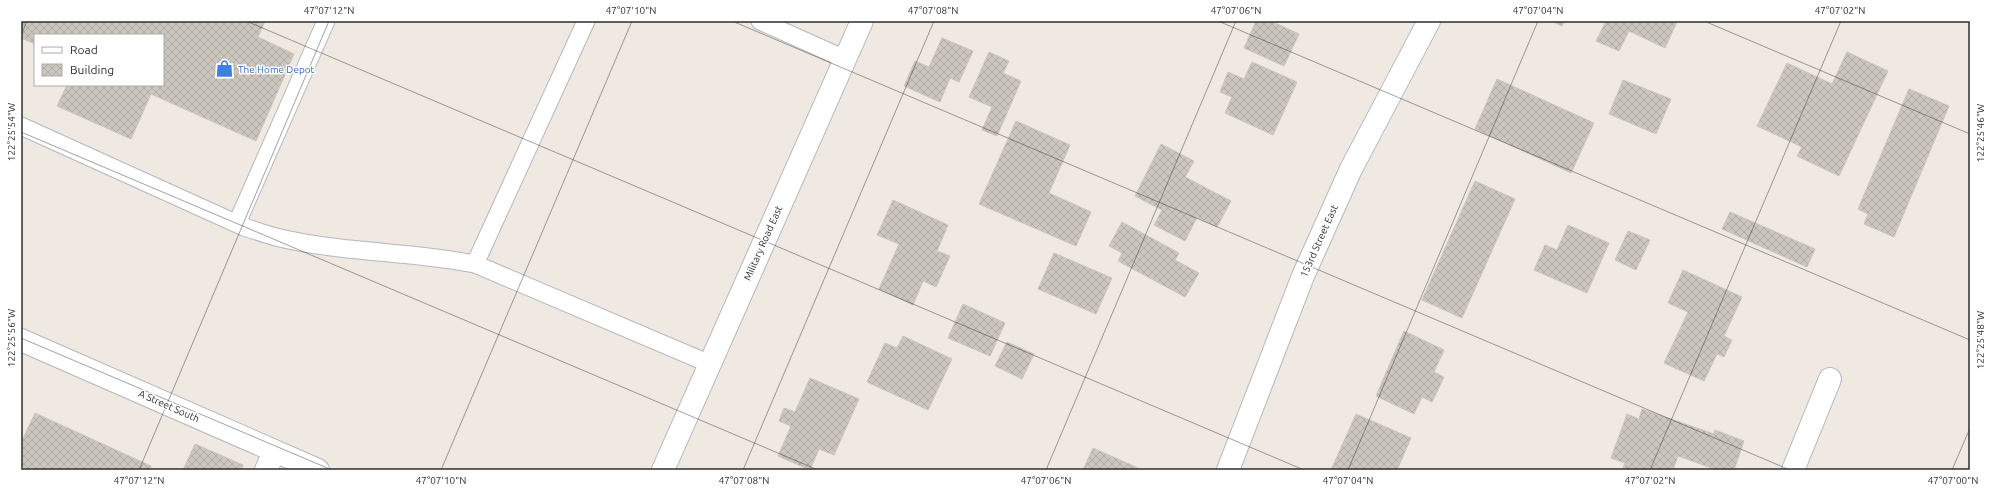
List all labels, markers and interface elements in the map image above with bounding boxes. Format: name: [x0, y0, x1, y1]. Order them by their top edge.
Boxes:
text: 47°07'12"N: [304, 5, 354, 16]
text: 47°07'10"N: [606, 5, 656, 16]
text: 47°07'08"N: [908, 5, 958, 16]
text: 47°07'06"N: [1211, 5, 1261, 16]
text: 47°07'04"N: [1513, 5, 1563, 16]
text: 47°07'02"N: [1815, 5, 1865, 16]
legend: [34, 34, 164, 86]
text: Road: [70, 43, 98, 56]
shop icon: The Home Depot: [215, 59, 235, 79]
text: Building: [70, 63, 114, 76]
place label: The Home Depot: [238, 64, 315, 75]
text: 122°25'54"W: [6, 103, 17, 161]
text: 122°25'46"W: [1975, 104, 1986, 162]
street label: 153rd Street East: [1298, 203, 1340, 279]
street label: Military Road East: [742, 204, 784, 282]
text: 122°25'56"W: [6, 309, 17, 367]
text: 122°25'48"W: [1975, 311, 1986, 369]
street label: A Street South: [137, 388, 201, 424]
text: 47°07'12"N: [114, 475, 164, 486]
text: 47°07'10"N: [416, 475, 466, 486]
text: 47°07'08"N: [719, 475, 769, 486]
text: 47°07'06"N: [1021, 475, 1071, 486]
text: 47°07'04"N: [1323, 475, 1373, 486]
text: 47°07'02"N: [1625, 475, 1675, 486]
text: 47°07'00"N: [1928, 475, 1978, 486]

